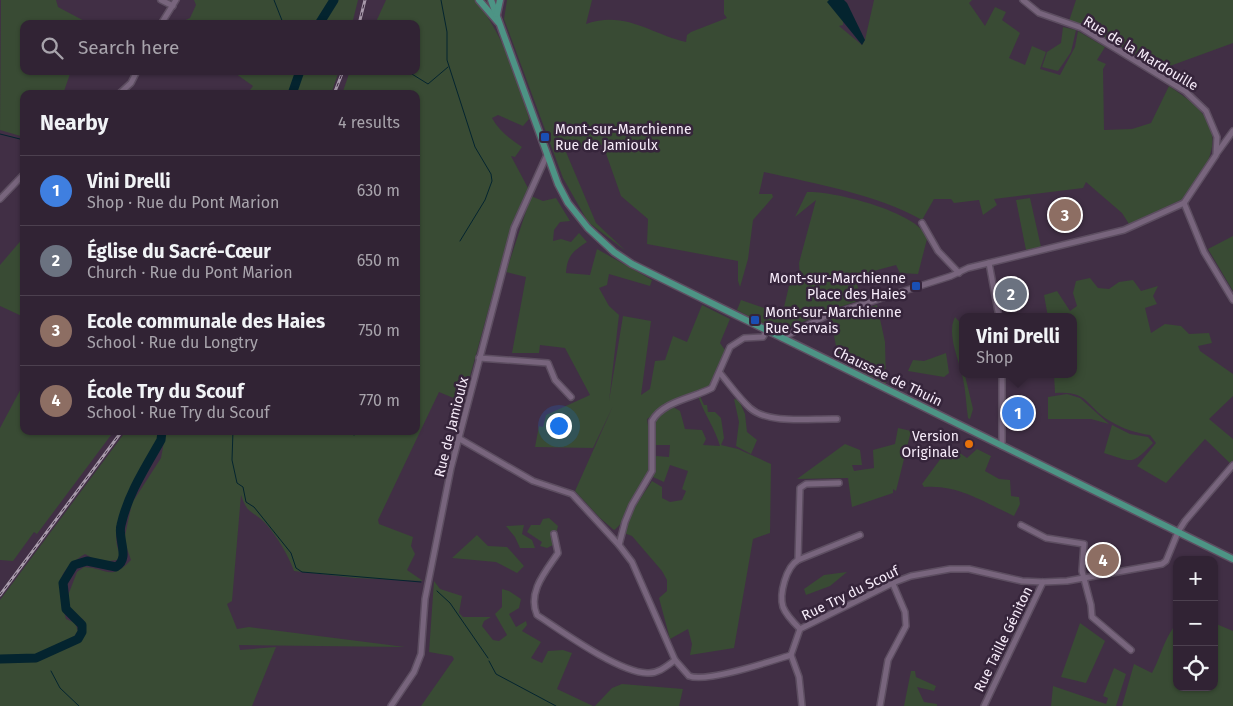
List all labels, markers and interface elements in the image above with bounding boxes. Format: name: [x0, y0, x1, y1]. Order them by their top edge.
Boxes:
street label: Rue de la Mardouille: [1080, 12, 1201, 94]
search box: [20, 20, 420, 75]
icon: search: [38, 34, 66, 62]
text: Search here: [78, 36, 179, 59]
text: Nearby: [40, 110, 108, 136]
text: 4 results: [338, 113, 400, 132]
place label: Mont-sur-Marchienne Rue de Jamioulx: [555, 121, 692, 154]
marker: Mont-sur-Marchienne Rue de Jamioulx: [539, 131, 551, 143]
text: Vini Drelli: [87, 170, 171, 193]
text: 1: [52, 181, 60, 200]
text: 630 m: [357, 181, 400, 200]
text: Shop · Rue du Pont Marion: [87, 193, 279, 212]
pin: 3: [1049, 196, 1081, 234]
text: Église du Sacré-Cœur: [87, 240, 271, 263]
text: 2: [52, 251, 60, 270]
text: 650 m: [357, 251, 400, 270]
text: Church · Rue du Pont Marion: [87, 263, 293, 282]
place label: Mont-sur-Marchienne Place des Haies: [769, 270, 906, 303]
pin: 2: [995, 275, 1027, 313]
marker: Mont-sur-Marchienne Place des Haies: [910, 280, 922, 292]
place label: Mont-sur-Marchienne Rue Servais: [765, 304, 902, 337]
text: Ecole communale des Haies: [87, 310, 325, 333]
popup: [959, 313, 1077, 378]
marker: Mont-sur-Marchienne Rue Servais: [749, 314, 761, 326]
text: 3: [52, 321, 60, 340]
text: 750 m: [358, 321, 400, 340]
text: Vini Drelli: [976, 325, 1060, 348]
text: School · Rue du Longtry: [87, 333, 258, 352]
street label: Chaussée de Thuin: [831, 343, 945, 410]
text: Shop: [976, 348, 1013, 367]
street label: Rue de Jamioulx: [431, 375, 472, 479]
text: École Try du Scouf: [87, 380, 244, 403]
text: 4: [51, 391, 61, 410]
text: 770 m: [359, 391, 400, 410]
pin: 1: [1002, 394, 1034, 432]
text: School · Rue Try du Scouf: [87, 403, 270, 422]
your location: [546, 413, 572, 439]
place label: Version Originale: [901, 428, 959, 461]
marker: Version Originale: [963, 438, 975, 450]
pin: 4: [1087, 541, 1119, 579]
map controls: [1173, 556, 1218, 691]
button: +: [1173, 556, 1218, 601]
street label: Rue Try du Scouf: [799, 562, 903, 624]
street label: Rue Taille Géniton: [971, 584, 1036, 695]
button: −: [1173, 601, 1218, 646]
button: locate: [1173, 646, 1218, 691]

